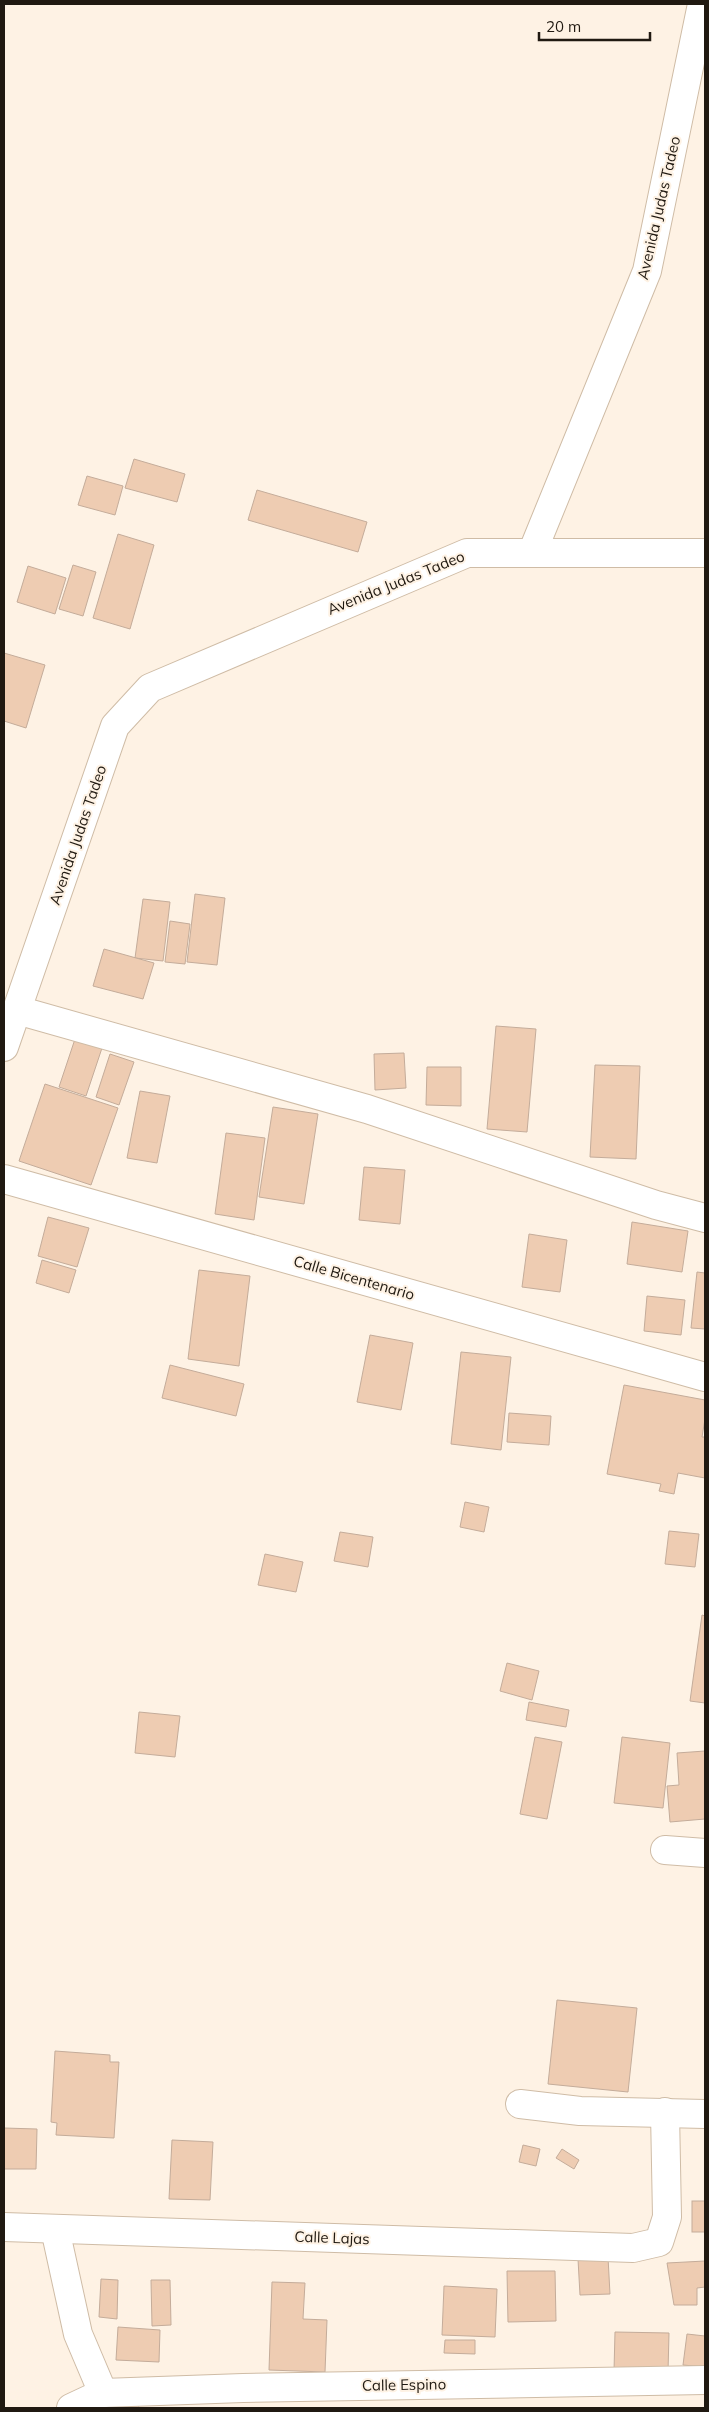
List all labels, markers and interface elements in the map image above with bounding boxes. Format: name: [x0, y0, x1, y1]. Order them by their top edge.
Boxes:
scale bar: [539, 10, 650, 42]
text: 20 m: [546, 17, 581, 36]
street label: Avenida Judas Tadeo: [633, 134, 684, 281]
street label: Avenida Judas Tadeo: [324, 546, 467, 619]
street label: Avenida Judas Tadeo: [45, 762, 110, 907]
street label: Calle Bicentenario: [291, 1251, 417, 1304]
street label: Calle Lajas: [294, 2227, 370, 2248]
street label: Calle Espino: [362, 2374, 446, 2395]

